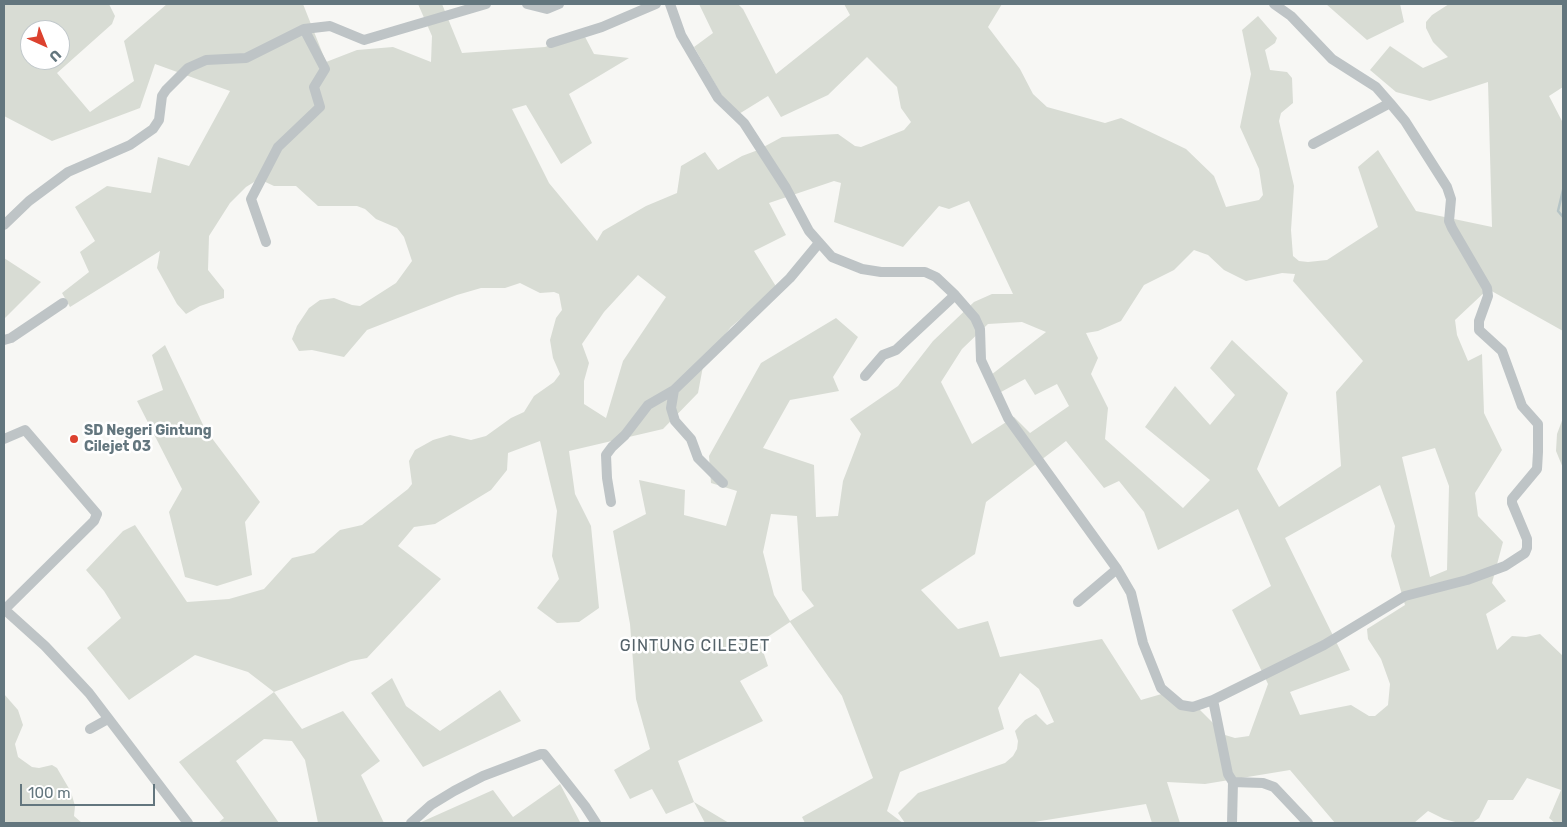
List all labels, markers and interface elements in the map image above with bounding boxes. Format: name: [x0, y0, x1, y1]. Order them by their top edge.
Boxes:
north arrow: [20, 20, 70, 70]
text: U: [46, 46, 65, 65]
place label: SD Negeri Gintung Cilejet 03: [84, 423, 212, 456]
marker: SD Negeri Gintung Cilejet 03: [68, 433, 80, 445]
district label: GINTUNG CILEJET: [618, 636, 772, 656]
scale bar: [22, 774, 158, 806]
text: 100 m: [28, 784, 70, 802]

